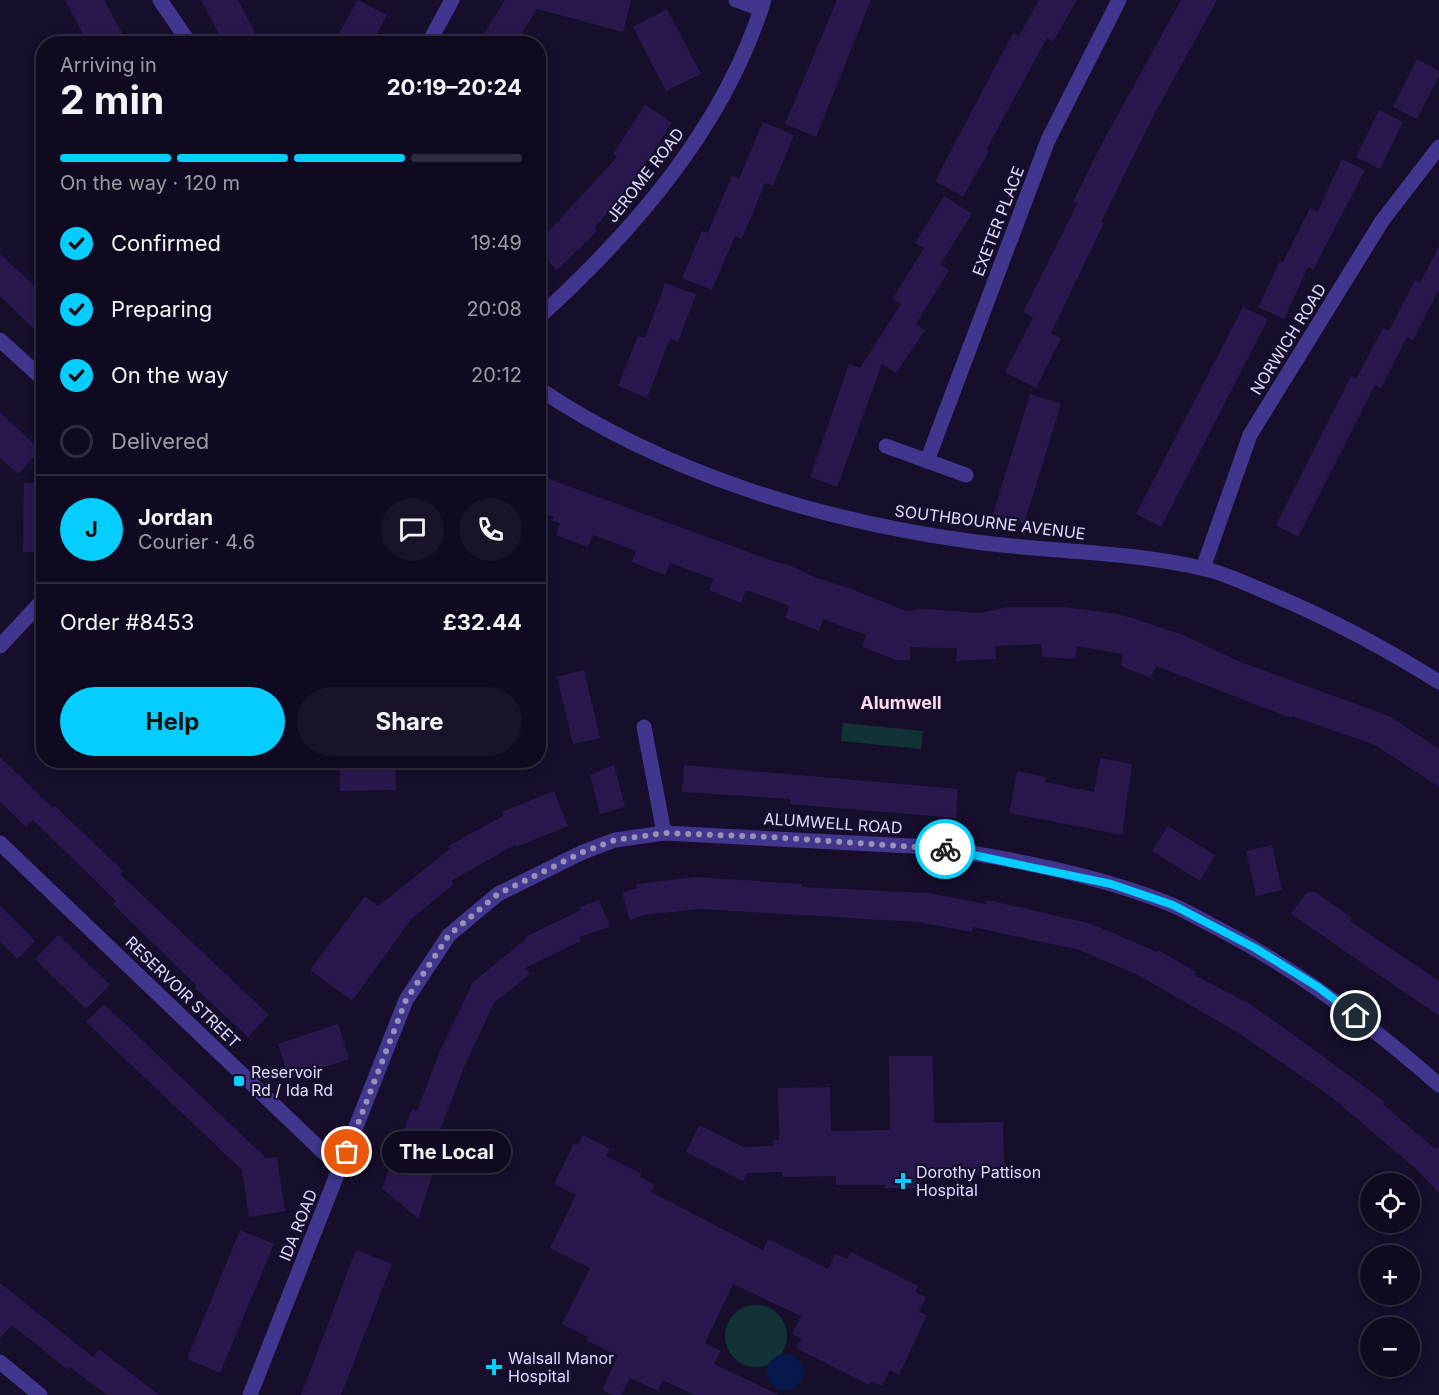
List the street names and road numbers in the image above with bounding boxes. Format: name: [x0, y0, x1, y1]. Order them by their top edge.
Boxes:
street label: JEROME ROAD: [602, 124, 688, 226]
street label: EXETER PLACE: [968, 163, 1028, 279]
street label: NORWICH ROAD: [1246, 280, 1330, 398]
street label: SOUTHBOURNE AVENUE: [894, 500, 1086, 544]
street label: ALUMWELL ROAD: [763, 808, 903, 838]
street label: RESERVOIR STREET: [121, 932, 245, 1052]
street label: IDA ROAD: [275, 1186, 321, 1264]

